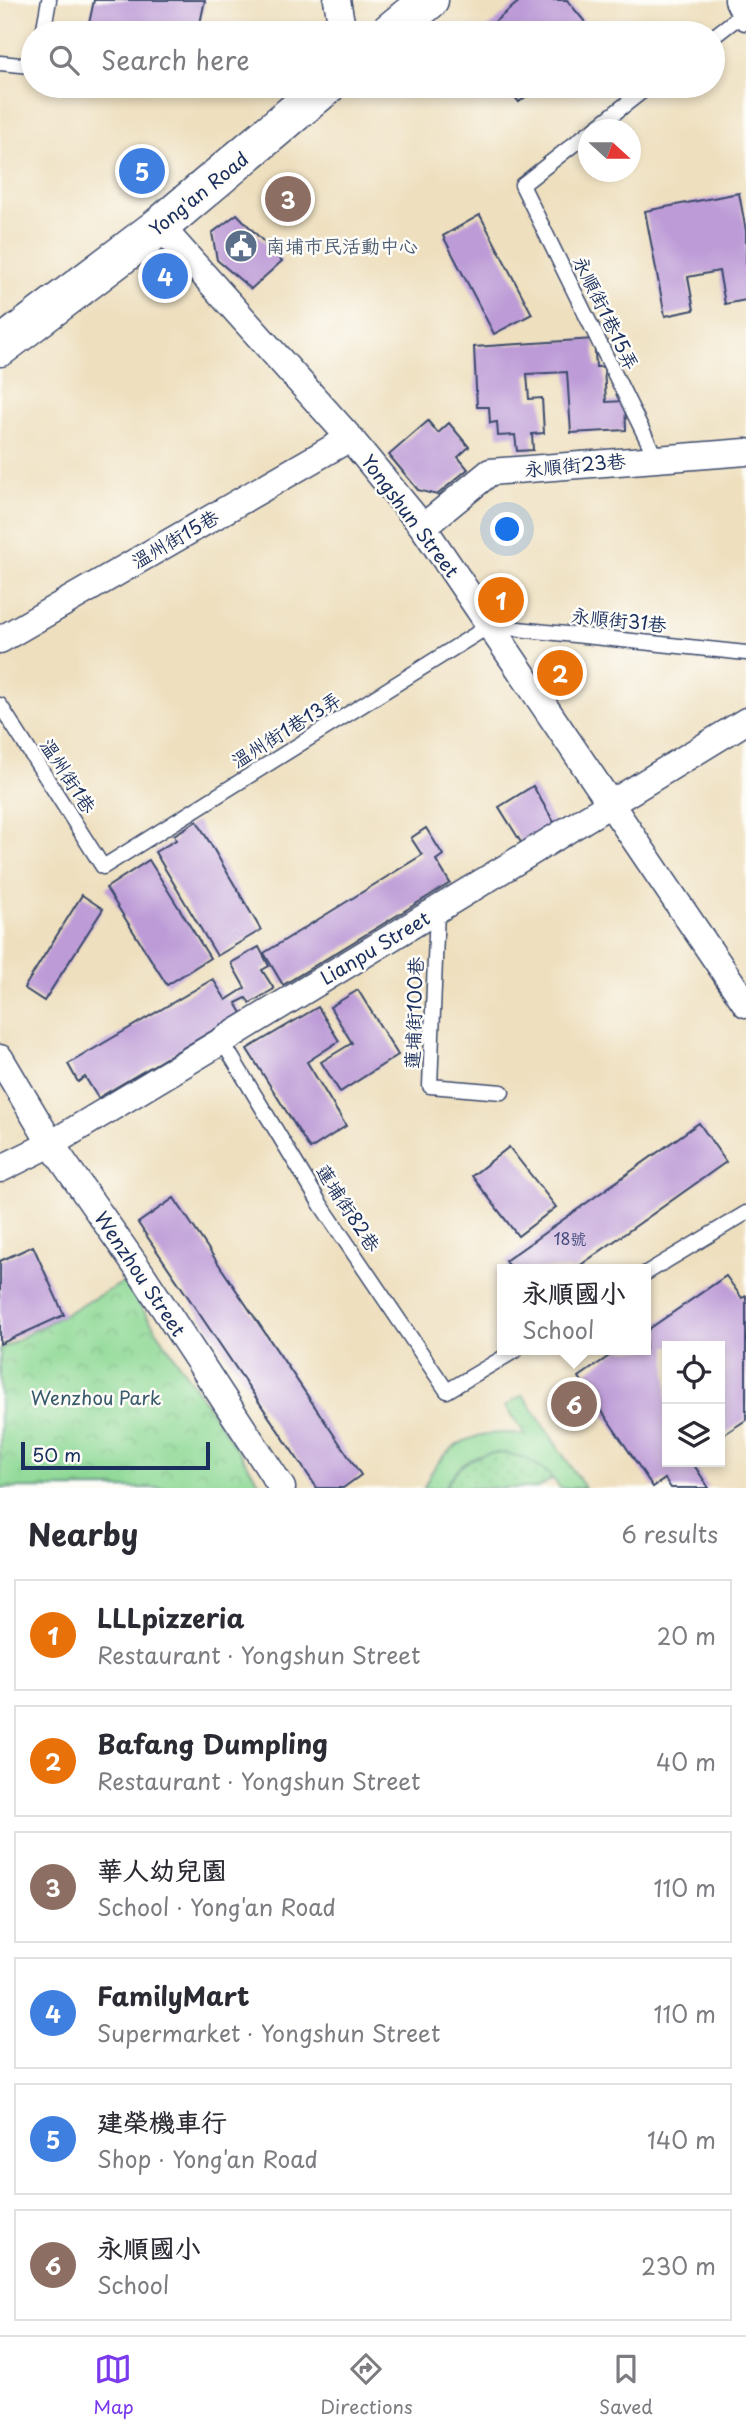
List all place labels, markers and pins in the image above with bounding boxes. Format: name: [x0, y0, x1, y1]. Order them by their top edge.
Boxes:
pin: 5: [119, 145, 165, 197]
pin: 3: [265, 173, 311, 225]
public building icon: 南埔市民活動中心: [222, 227, 260, 265]
place label: 南埔市民活動中心: [266, 231, 418, 259]
pin: 4: [142, 250, 188, 302]
pin: 1: [478, 574, 524, 626]
pin: 2: [537, 647, 583, 699]
pin: 6: [551, 1378, 597, 1430]

